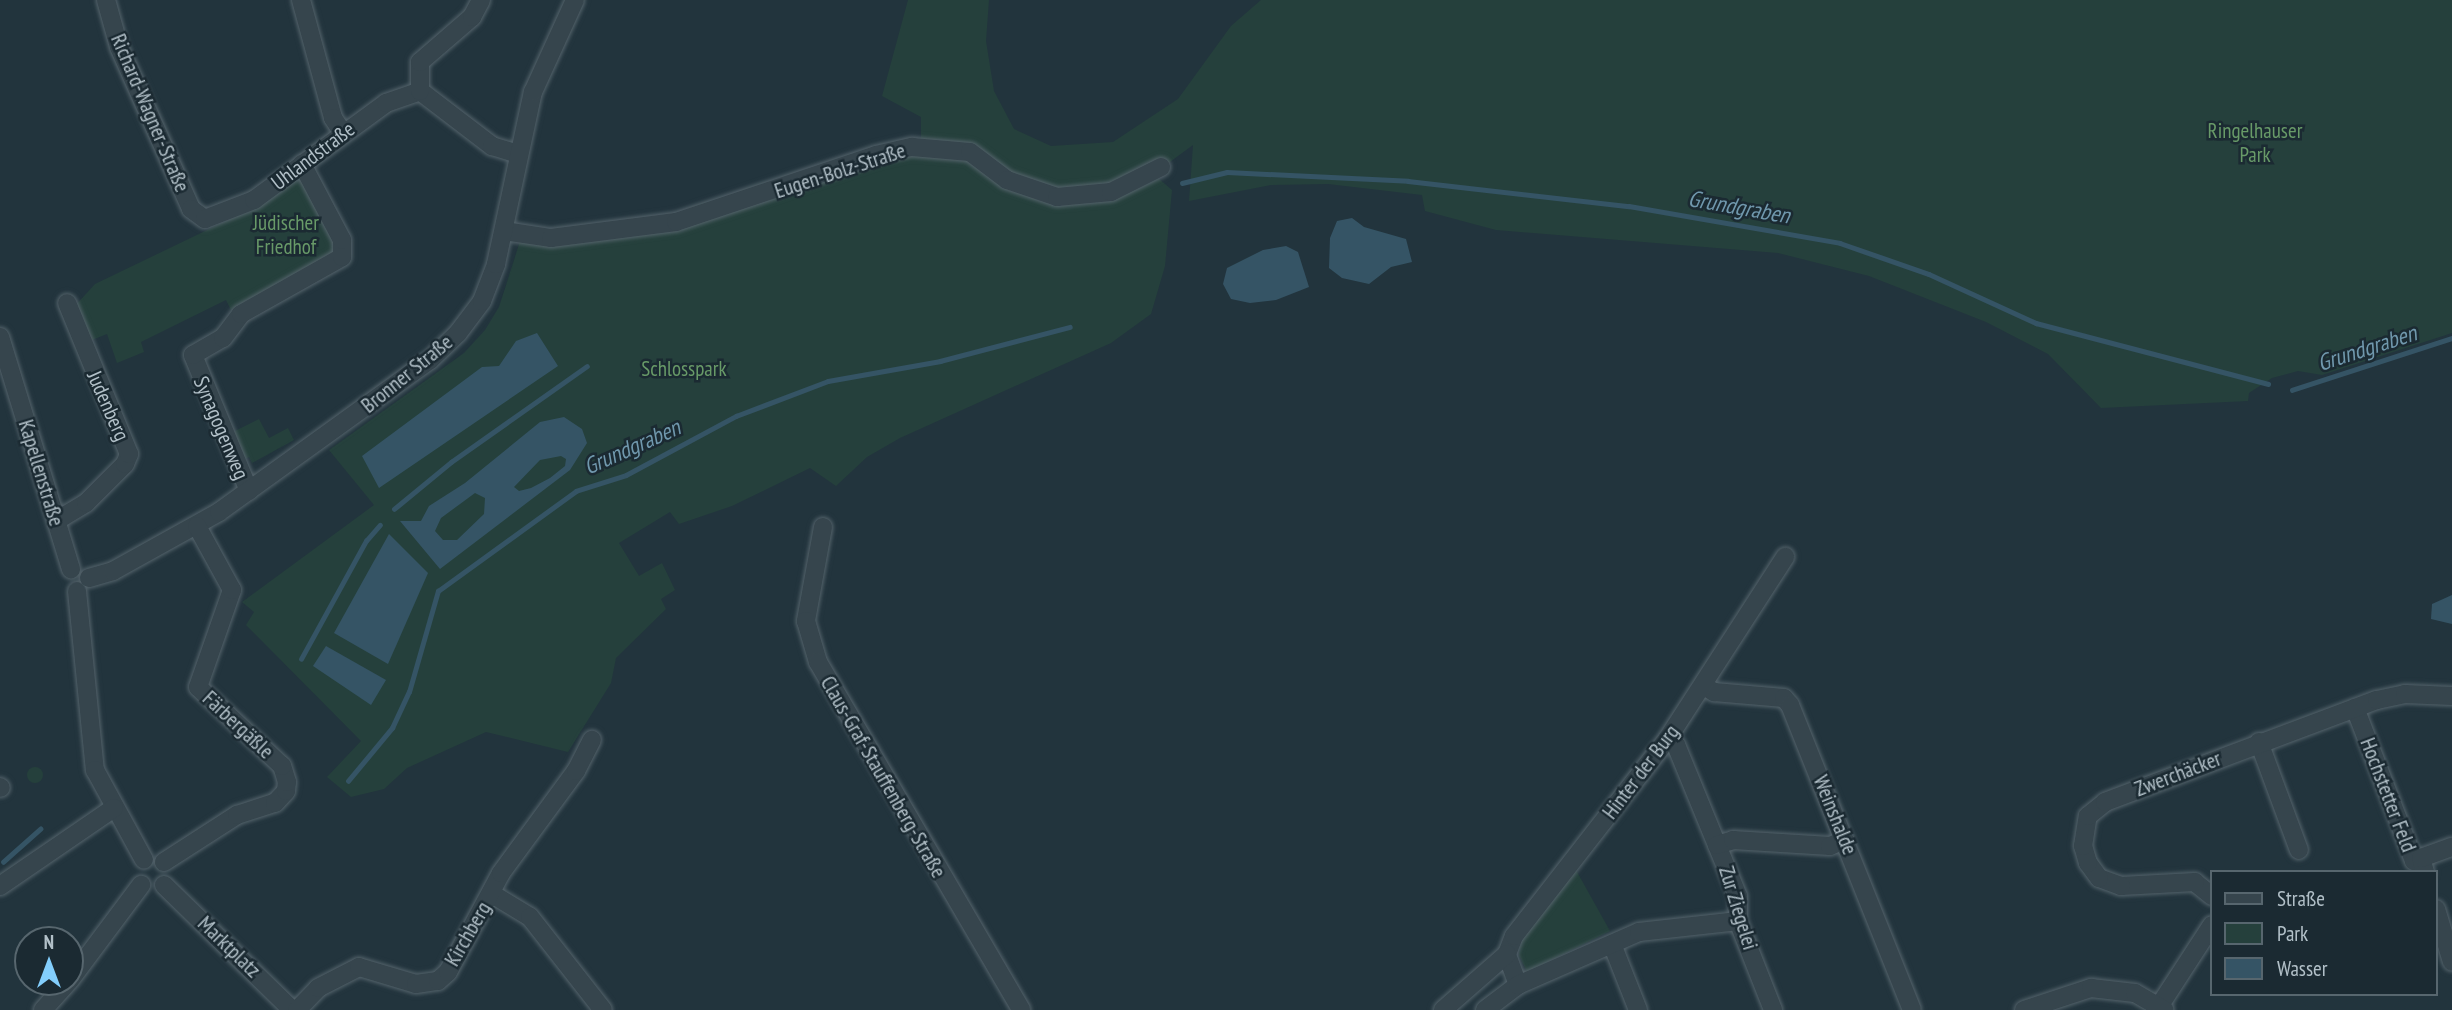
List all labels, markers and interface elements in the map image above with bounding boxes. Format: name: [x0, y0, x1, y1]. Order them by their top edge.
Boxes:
street label: Richard-Wagner-Straße: [105, 30, 195, 196]
street label: Uhlandstraße: [266, 117, 360, 195]
park label: Ringelhauser Park: [2208, 118, 2302, 168]
street label: Eugen-Bolz-Straße: [771, 138, 909, 204]
water label: Grundgraben: [1686, 184, 1792, 230]
park label: Jüdischer Friedhof: [253, 210, 319, 260]
water label: Grundgraben: [2314, 319, 2420, 377]
street label: Bronner Straße: [356, 330, 458, 418]
park label: Schlosspark: [641, 356, 727, 382]
street label: Judenberg: [81, 367, 135, 445]
street label: Synagogenweg: [188, 373, 254, 483]
water label: Grundgraben: [579, 414, 685, 480]
street label: Kapellenstraße: [13, 417, 69, 529]
street label: Claus-Graf-Stauffenberg-Straße: [815, 672, 951, 882]
street label: Färbergäßle: [197, 686, 279, 764]
street label: Hinter der Burg: [1597, 720, 1685, 824]
street label: Hochstetter Feld: [2355, 734, 2421, 856]
street label: Zwerchäcker: [2131, 746, 2225, 802]
street label: Weinshalde: [1808, 772, 1862, 858]
street label: Zur Ziegelei: [1713, 863, 1763, 953]
legend: [2210, 870, 2438, 996]
text: Straße: [2277, 885, 2325, 912]
street label: Kirchberg: [440, 897, 496, 971]
street label: Marktplatz: [192, 911, 266, 983]
text: Park: [2277, 920, 2308, 947]
north arrow: [14, 926, 84, 996]
text: N: [44, 930, 54, 954]
text: Wasser: [2277, 955, 2327, 982]

